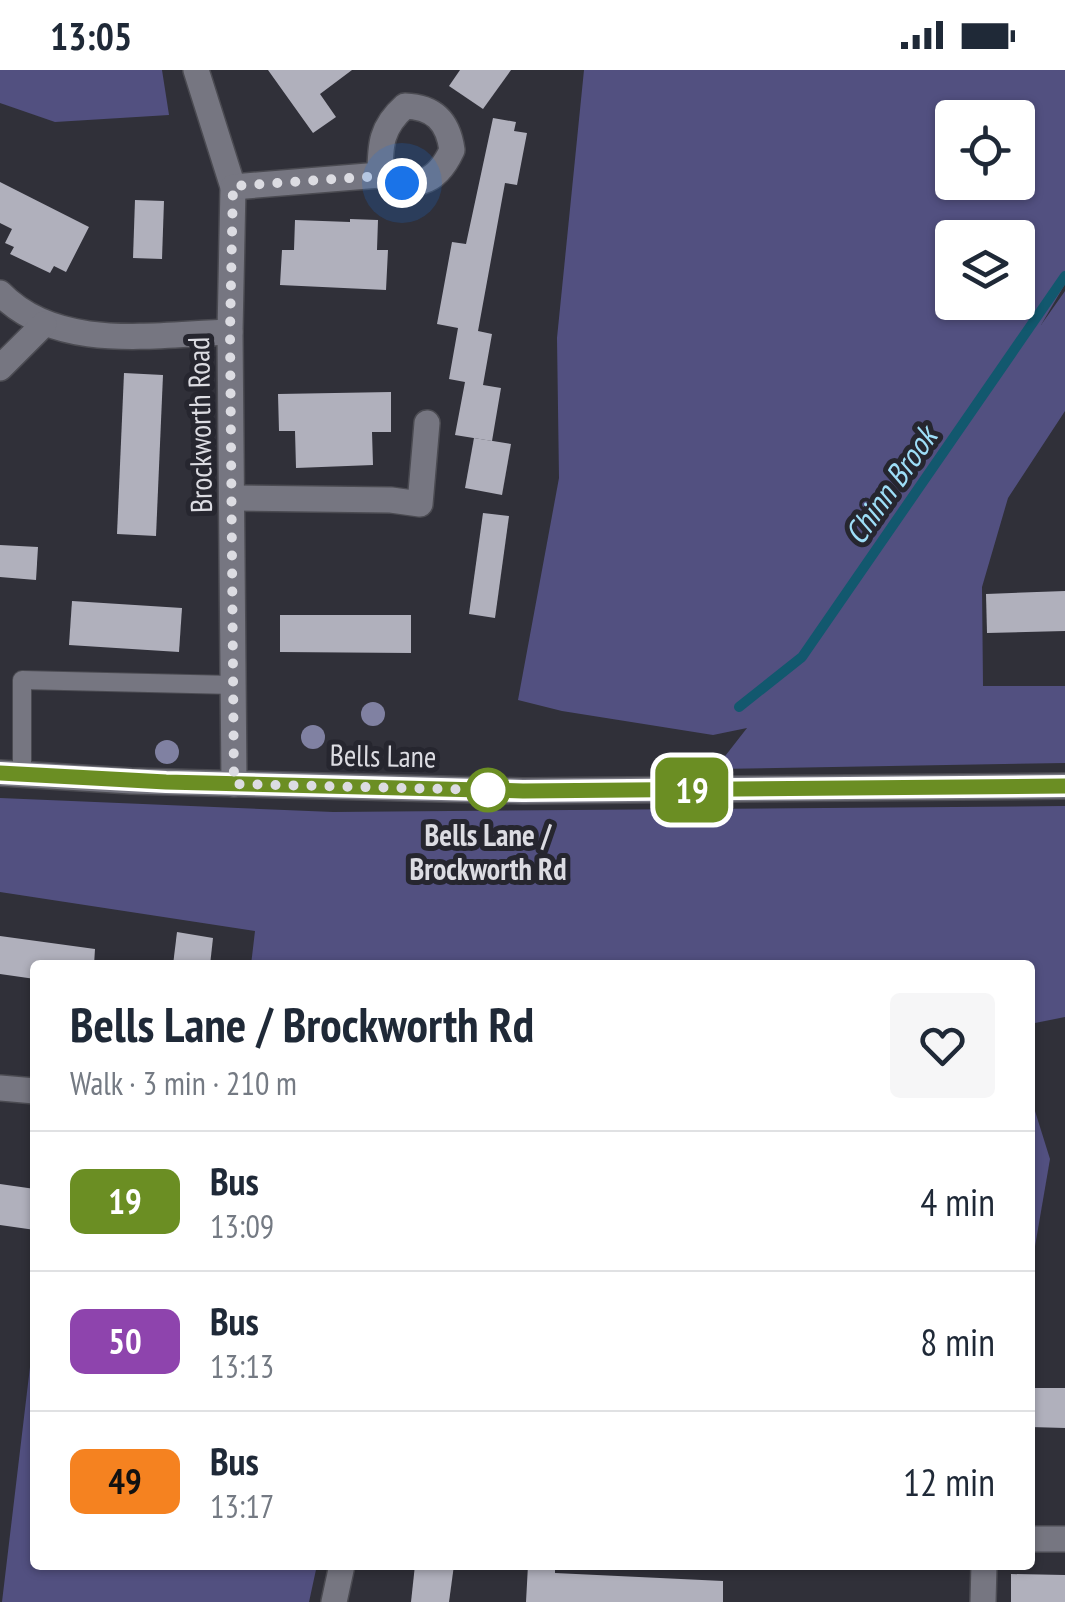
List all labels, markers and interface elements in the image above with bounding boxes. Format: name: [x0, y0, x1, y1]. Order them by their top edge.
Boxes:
text: 13:05: [50, 11, 132, 60]
map controls: [935, 100, 1035, 320]
button: locate: [935, 100, 1035, 200]
your location: [377, 158, 427, 208]
button: layers: [935, 220, 1035, 320]
street label: Brockworth Road: [178, 337, 220, 513]
water label: Chinn Brook: [834, 415, 948, 552]
street label: Bells Lane: [329, 735, 437, 775]
line badge: 19: [647, 758, 737, 822]
text: 19: [675, 767, 709, 813]
marker: Bells Lane / Brockworth Rd: [467, 769, 509, 811]
place label: Bells Lane / Brockworth Rd: [409, 815, 567, 888]
text: Bells Lane / Brockworth Rd: [70, 993, 534, 1055]
button: heart: [890, 993, 995, 1098]
text: Walk · 3 min · 210 m: [70, 1062, 297, 1104]
text: Bus: [210, 1156, 259, 1205]
text: 4 min: [920, 1177, 995, 1226]
text: 19: [108, 1178, 142, 1224]
text: 13:09: [210, 1205, 274, 1247]
text: Bus: [210, 1296, 259, 1345]
text: 8 min: [920, 1317, 995, 1366]
text: 50: [108, 1318, 142, 1364]
text: 13:13: [210, 1345, 274, 1387]
text: Bus: [210, 1436, 259, 1485]
text: 12 min: [903, 1457, 995, 1506]
text: 49: [108, 1458, 142, 1504]
text: 13:17: [210, 1485, 274, 1527]

